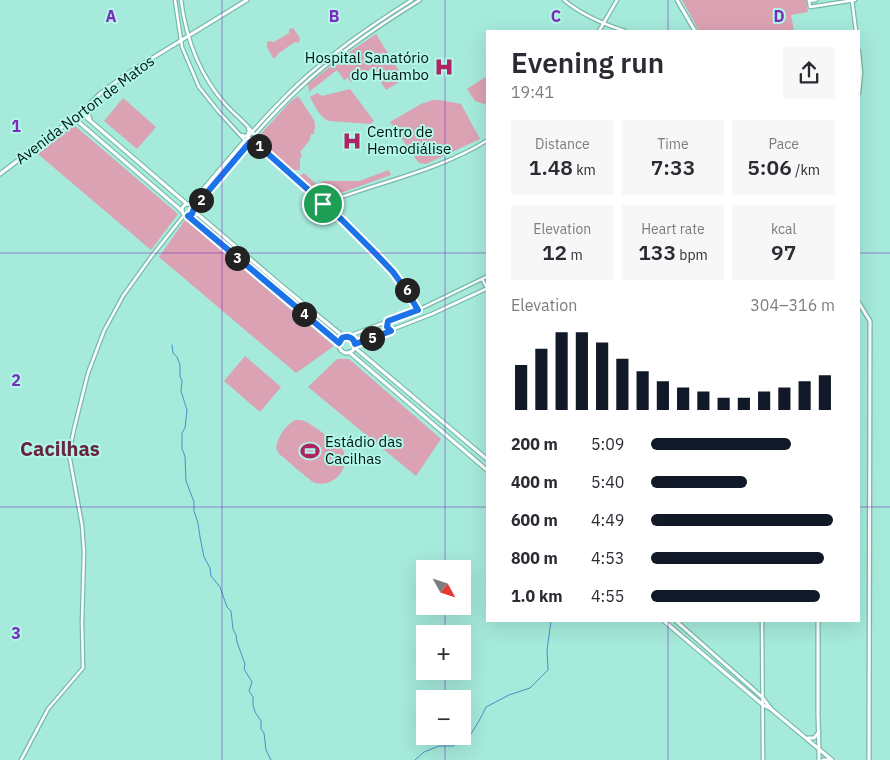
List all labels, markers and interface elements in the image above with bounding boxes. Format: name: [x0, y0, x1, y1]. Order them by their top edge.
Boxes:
text: A: [106, 6, 117, 26]
text: B: [329, 6, 340, 26]
text: C: [551, 6, 561, 26]
text: D: [773, 6, 785, 26]
text: Evening run: [511, 44, 664, 81]
button: share: [783, 47, 835, 99]
place label: Hospital Sanatório do Huambo: [305, 48, 429, 84]
street label: Avenida Norton de Matos: [11, 51, 158, 168]
hospital icon: Hospital Sanatório do Huambo: [433, 56, 455, 78]
text: 19:41: [511, 82, 554, 102]
text: 1: [11, 116, 21, 136]
place label: Centro de Hemodiálise: [367, 122, 451, 158]
hospital icon: Centro de Hemodiálise: [341, 130, 363, 152]
pin: 1: [246, 134, 272, 158]
text: Distance: [535, 135, 590, 153]
text: Time: [657, 135, 689, 153]
text: Pace: [768, 135, 799, 153]
text: 1: [255, 137, 264, 155]
text: 1.48: [529, 153, 573, 181]
text: 7:33: [651, 153, 695, 181]
text: 5:06: [747, 153, 792, 181]
text: km: [573, 161, 596, 179]
text: /km: [792, 161, 820, 179]
pin: [302, 183, 344, 225]
pin: 2: [188, 188, 214, 212]
icon: arrive: [309, 190, 337, 218]
text: 2: [197, 191, 206, 209]
text: Elevation: [533, 220, 591, 238]
text: Heart rate: [641, 220, 705, 238]
text: kcal: [771, 220, 796, 238]
text: 12: [542, 238, 567, 266]
text: 133: [638, 238, 676, 266]
text: 97: [771, 238, 796, 266]
pin: 3: [224, 246, 250, 270]
text: m: [567, 246, 583, 264]
text: bpm: [676, 246, 708, 264]
text: 3: [233, 249, 242, 267]
pin: 6: [394, 278, 420, 302]
text: 6: [403, 281, 412, 299]
text: Elevation: [511, 295, 577, 315]
text: 304–316 m: [750, 295, 835, 315]
pin: 4: [292, 302, 316, 326]
text: 4: [300, 305, 309, 323]
pin: 5: [360, 326, 384, 350]
text: 5: [368, 329, 377, 347]
text: 2: [11, 370, 21, 390]
place label: Estádio das Cacilhas: [325, 432, 403, 468]
text: 200 m: [511, 434, 558, 454]
text: 5:09: [591, 434, 624, 454]
district label: Cacilhas: [20, 435, 100, 462]
sports icon: Estádio das Cacilhas: [299, 440, 321, 462]
text: 400 m: [511, 472, 558, 492]
text: 5:40: [591, 472, 624, 492]
text: 600 m: [511, 510, 558, 530]
text: 4:49: [591, 510, 624, 530]
text: 800 m: [511, 548, 558, 568]
text: 4:53: [591, 548, 624, 568]
north arrow: [416, 560, 471, 615]
map controls: [416, 560, 471, 745]
text: 1.0 km: [511, 586, 562, 606]
text: 4:55: [591, 586, 624, 606]
text: 3: [11, 623, 21, 643]
button: +: [416, 625, 471, 680]
button: −: [416, 690, 471, 745]

